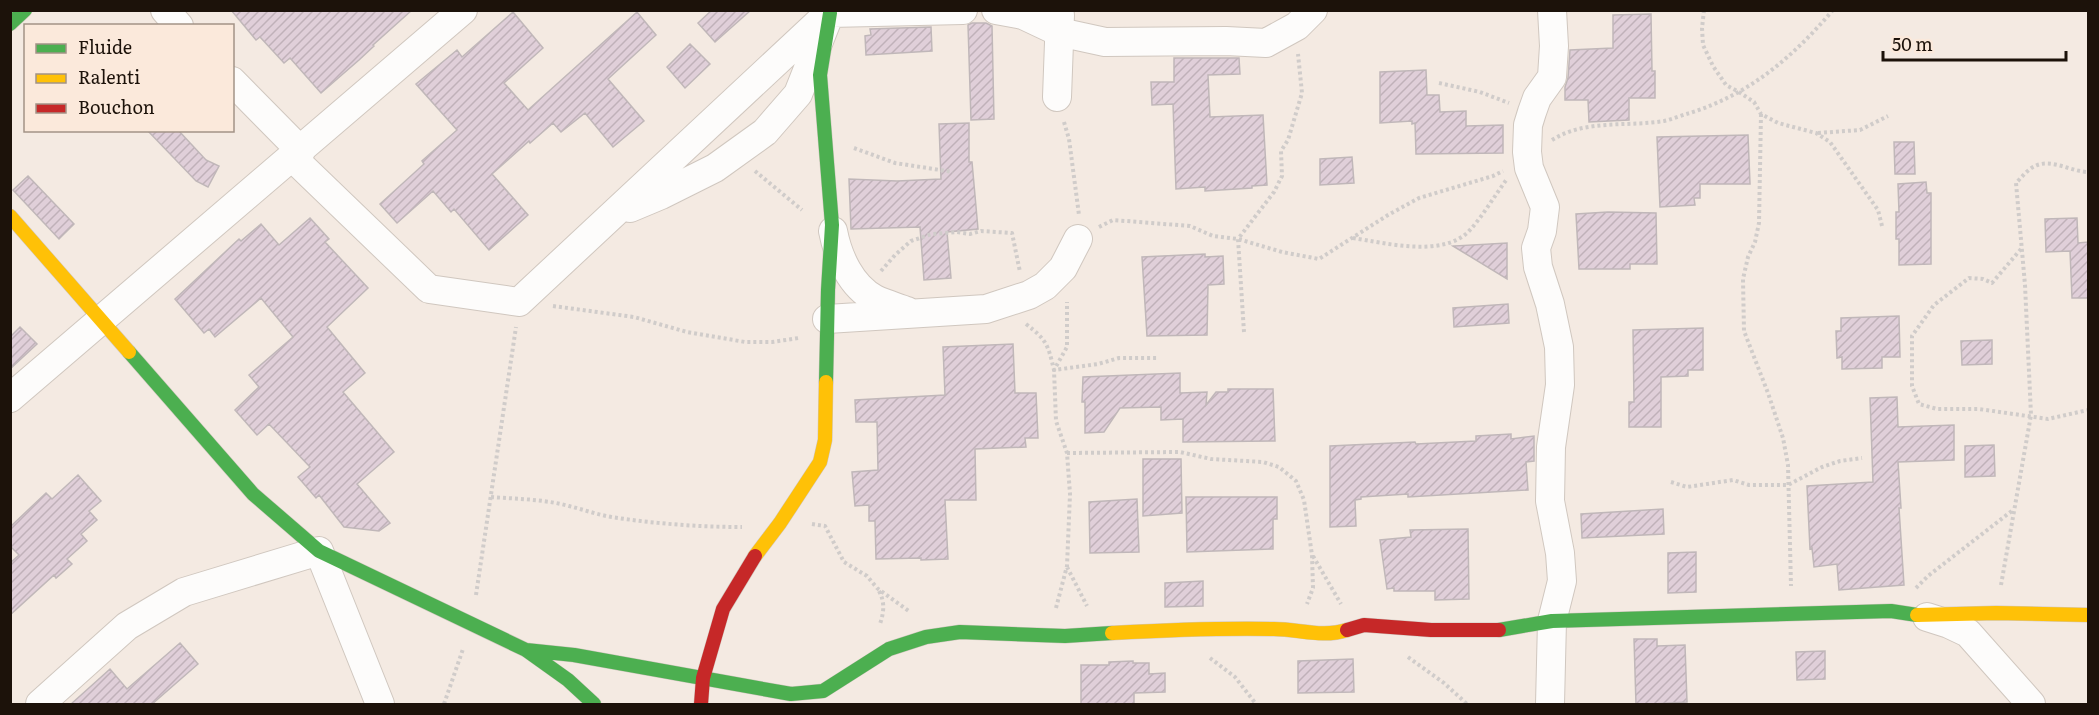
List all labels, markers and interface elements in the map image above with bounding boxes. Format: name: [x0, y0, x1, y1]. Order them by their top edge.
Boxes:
legend: [24, 24, 234, 132]
scale bar: [1883, 24, 2066, 62]
text: 50 m: [1892, 30, 1933, 57]
text: Fluide: [78, 33, 132, 60]
text: Ralenti: [78, 63, 140, 90]
text: Bouchon: [78, 93, 155, 120]

